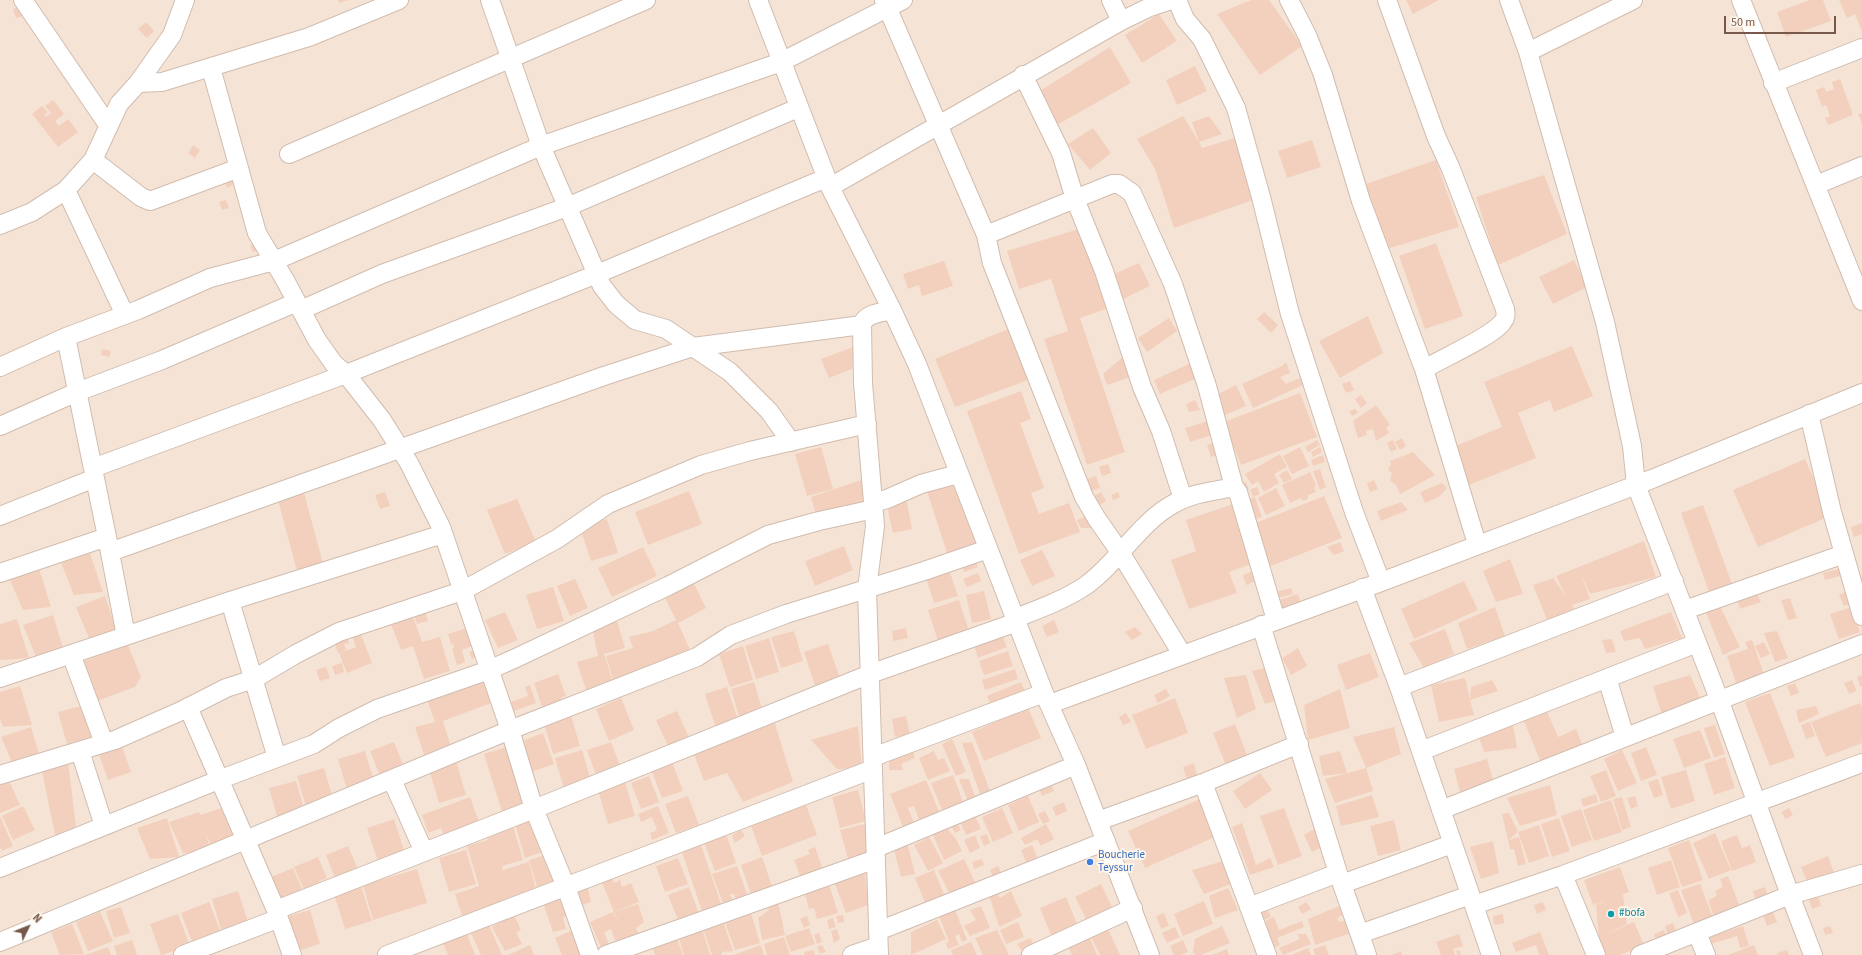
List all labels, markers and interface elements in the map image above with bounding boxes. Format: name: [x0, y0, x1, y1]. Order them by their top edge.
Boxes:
scale bar: [1726, 8, 1838, 34]
text: 50 m: [1731, 14, 1755, 31]
place label: Boucherie Teyssur: [1098, 849, 1145, 875]
marker: Boucherie Teyssur: [1085, 857, 1095, 867]
north arrow: [8, 907, 48, 947]
place label: #bofa: [1619, 907, 1645, 921]
marker: #bofa: [1606, 909, 1616, 919]
text: N: [29, 911, 45, 926]

